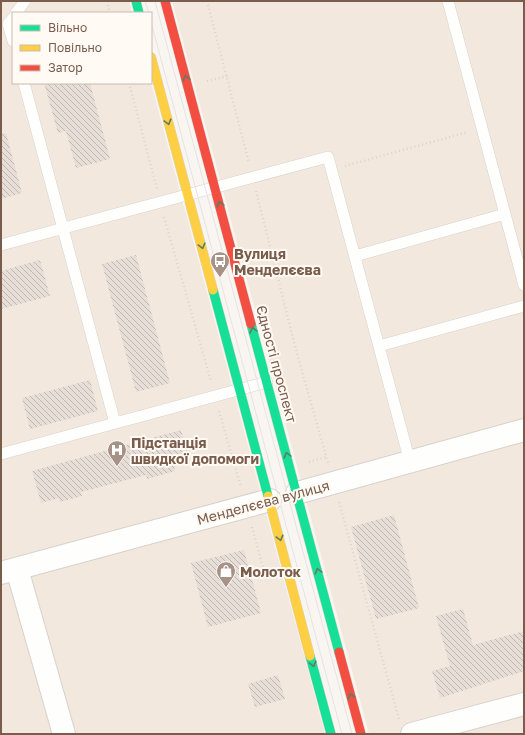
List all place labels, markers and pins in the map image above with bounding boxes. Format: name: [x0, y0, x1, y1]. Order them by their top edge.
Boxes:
place label: Вулиця Менделєєва: [234, 245, 321, 278]
bus stop icon: Вулиця Менделєєва: [209, 250, 231, 278]
place label: Підстанція швидкої допомоги: [131, 434, 259, 467]
hospital icon: Підстанція швидкої допомоги: [106, 439, 128, 467]
shop icon: Молоток: [215, 560, 237, 588]
place label: Молоток: [240, 563, 301, 580]

